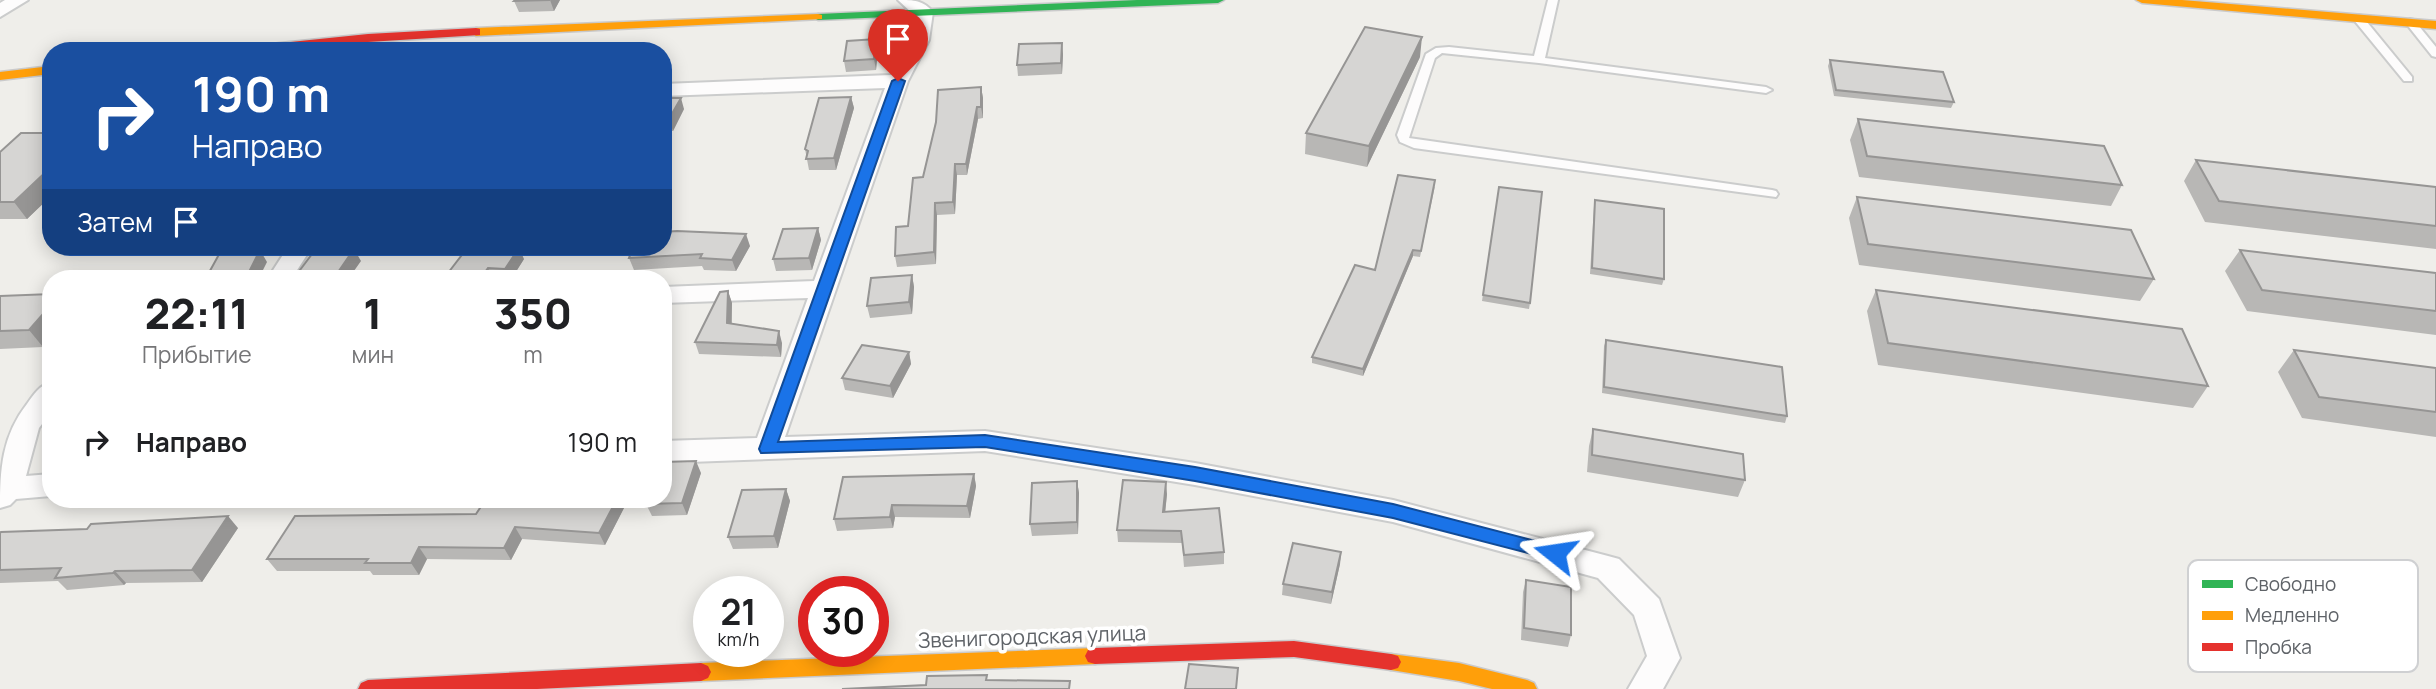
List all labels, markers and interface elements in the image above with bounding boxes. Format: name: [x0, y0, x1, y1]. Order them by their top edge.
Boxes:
pin: [868, 9, 928, 81]
icon: arrive: [879, 20, 917, 58]
text: 190 m: [192, 60, 330, 127]
icon: right: [77, 70, 168, 161]
text: Направо: [192, 124, 323, 168]
icon: arrive: [167, 203, 205, 241]
text: Затем: [77, 204, 153, 240]
text: 22:11: [145, 284, 249, 342]
text: 1: [363, 284, 382, 342]
text: 350: [494, 284, 572, 342]
text: Прибытие: [142, 338, 252, 370]
text: мин: [352, 338, 394, 370]
text: m: [523, 338, 543, 370]
icon: right: [77, 423, 115, 461]
text: Направо: [136, 424, 247, 460]
text: 190 m: [568, 424, 637, 460]
position arrow: [1518, 516, 1592, 590]
legend: [2188, 560, 2418, 672]
text: Свободно: [2245, 571, 2336, 597]
speed limit sign: 30: [798, 576, 889, 667]
text: 21: [720, 588, 757, 636]
text: Медленно: [2245, 602, 2339, 628]
street label: Звенигородская улица: [917, 618, 1147, 654]
text: km/h: [718, 627, 759, 651]
text: Пробка: [2245, 634, 2312, 660]

